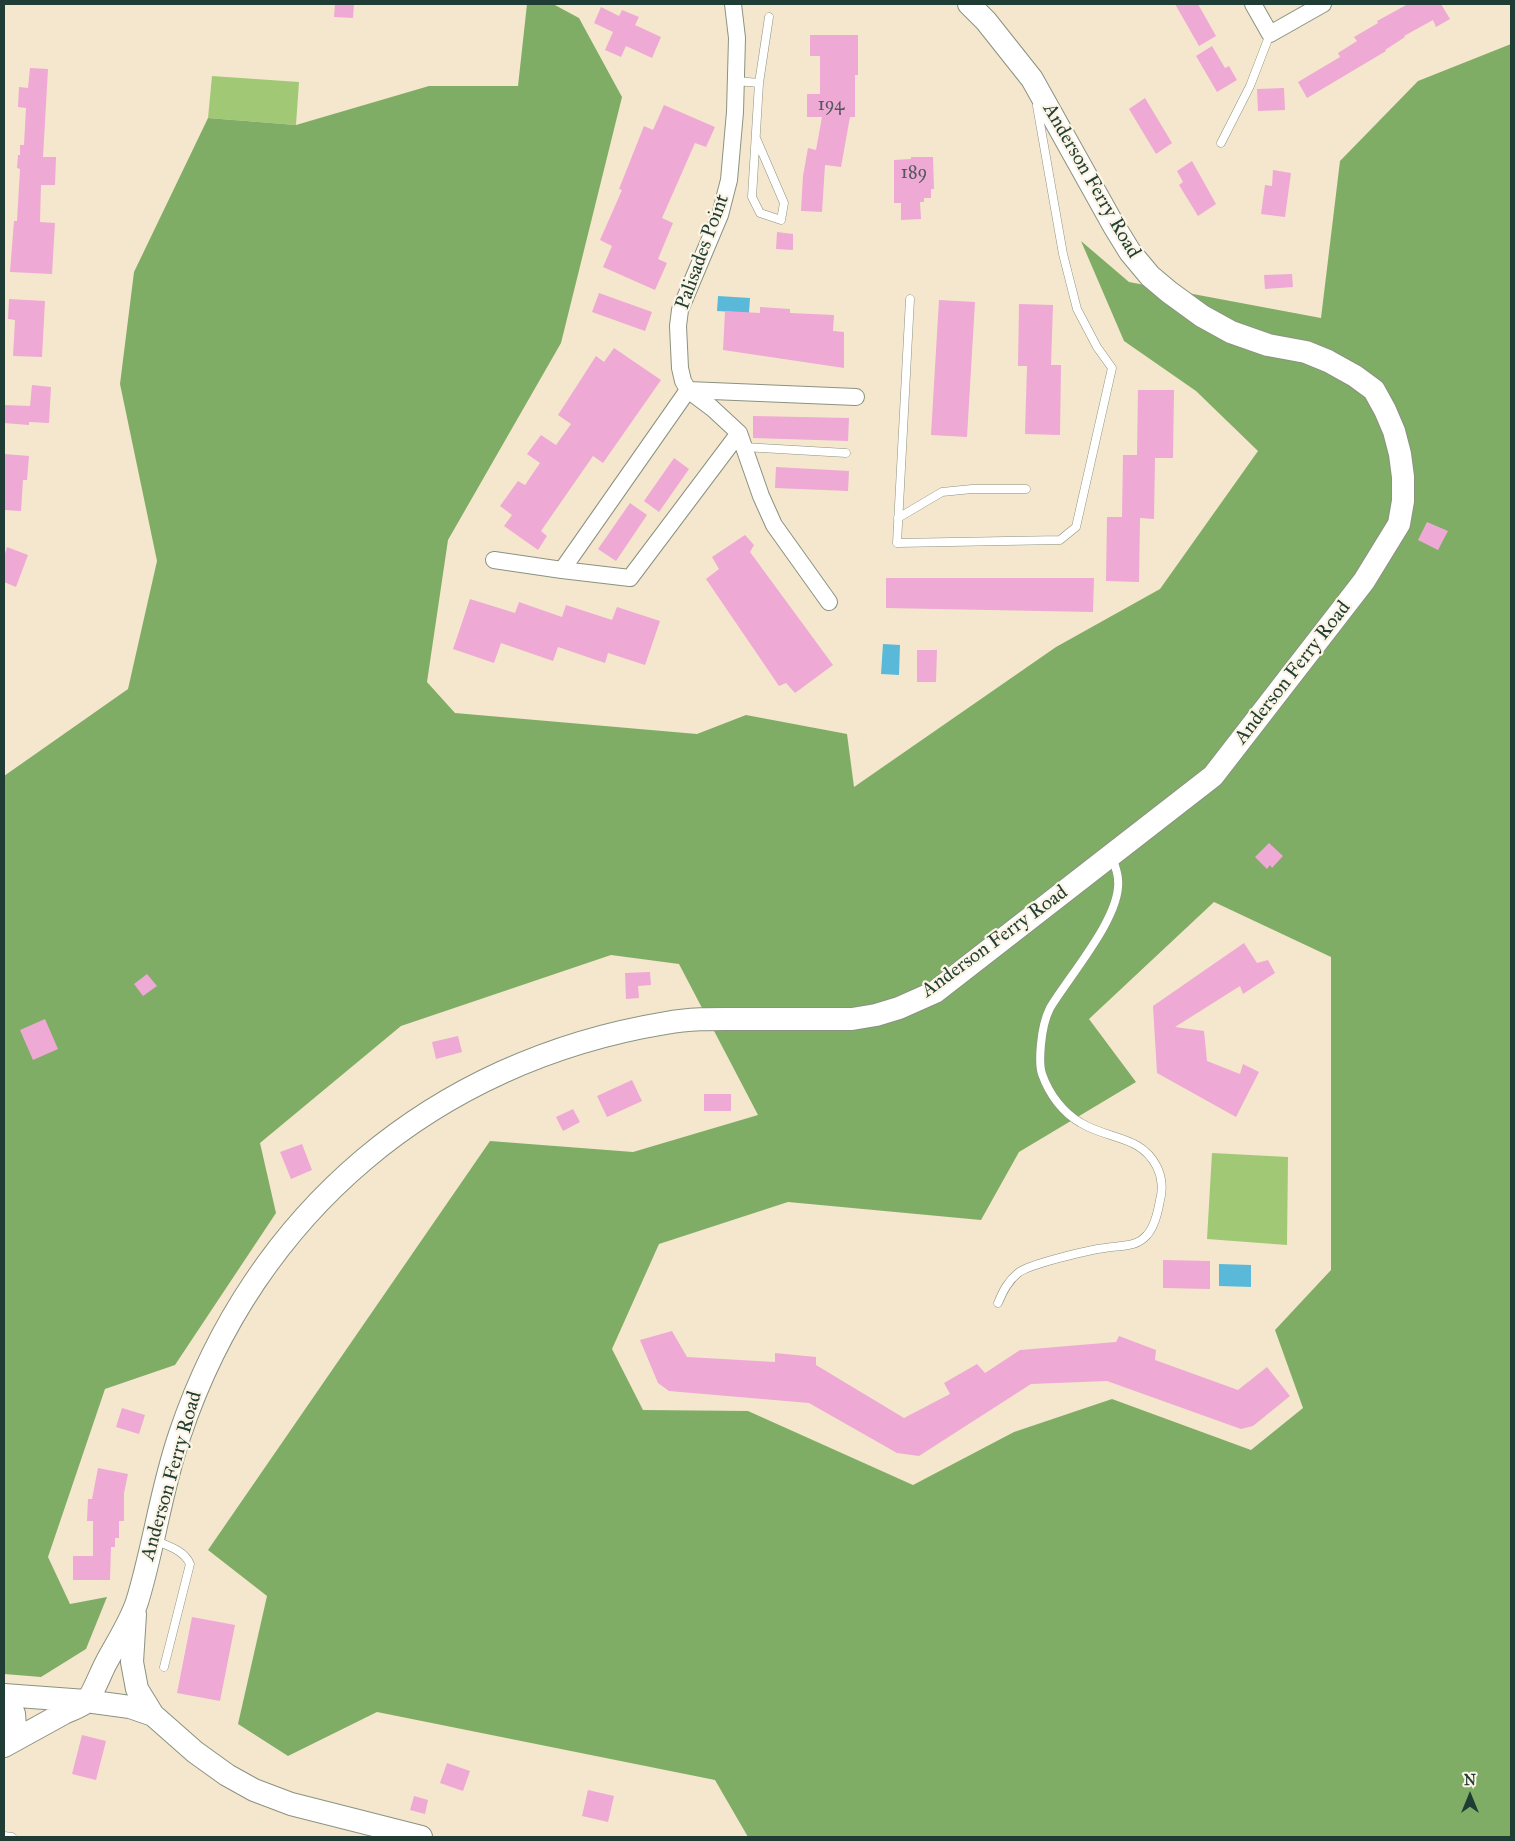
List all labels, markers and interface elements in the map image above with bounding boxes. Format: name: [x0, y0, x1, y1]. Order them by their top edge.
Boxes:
house number: 194: [818, 95, 844, 117]
street label: Anderson Ferry Road: [1037, 99, 1145, 263]
house number: 189: [901, 163, 927, 185]
street label: Palisades Point: [671, 191, 735, 313]
street label: Anderson Ferry Road: [1230, 597, 1356, 749]
street label: Anderson Ferry Road: [917, 881, 1073, 1003]
street label: Anderson Ferry Road: [136, 1389, 208, 1563]
north arrow: [1445, 1771, 1495, 1821]
text: N: [1464, 1772, 1476, 1789]

